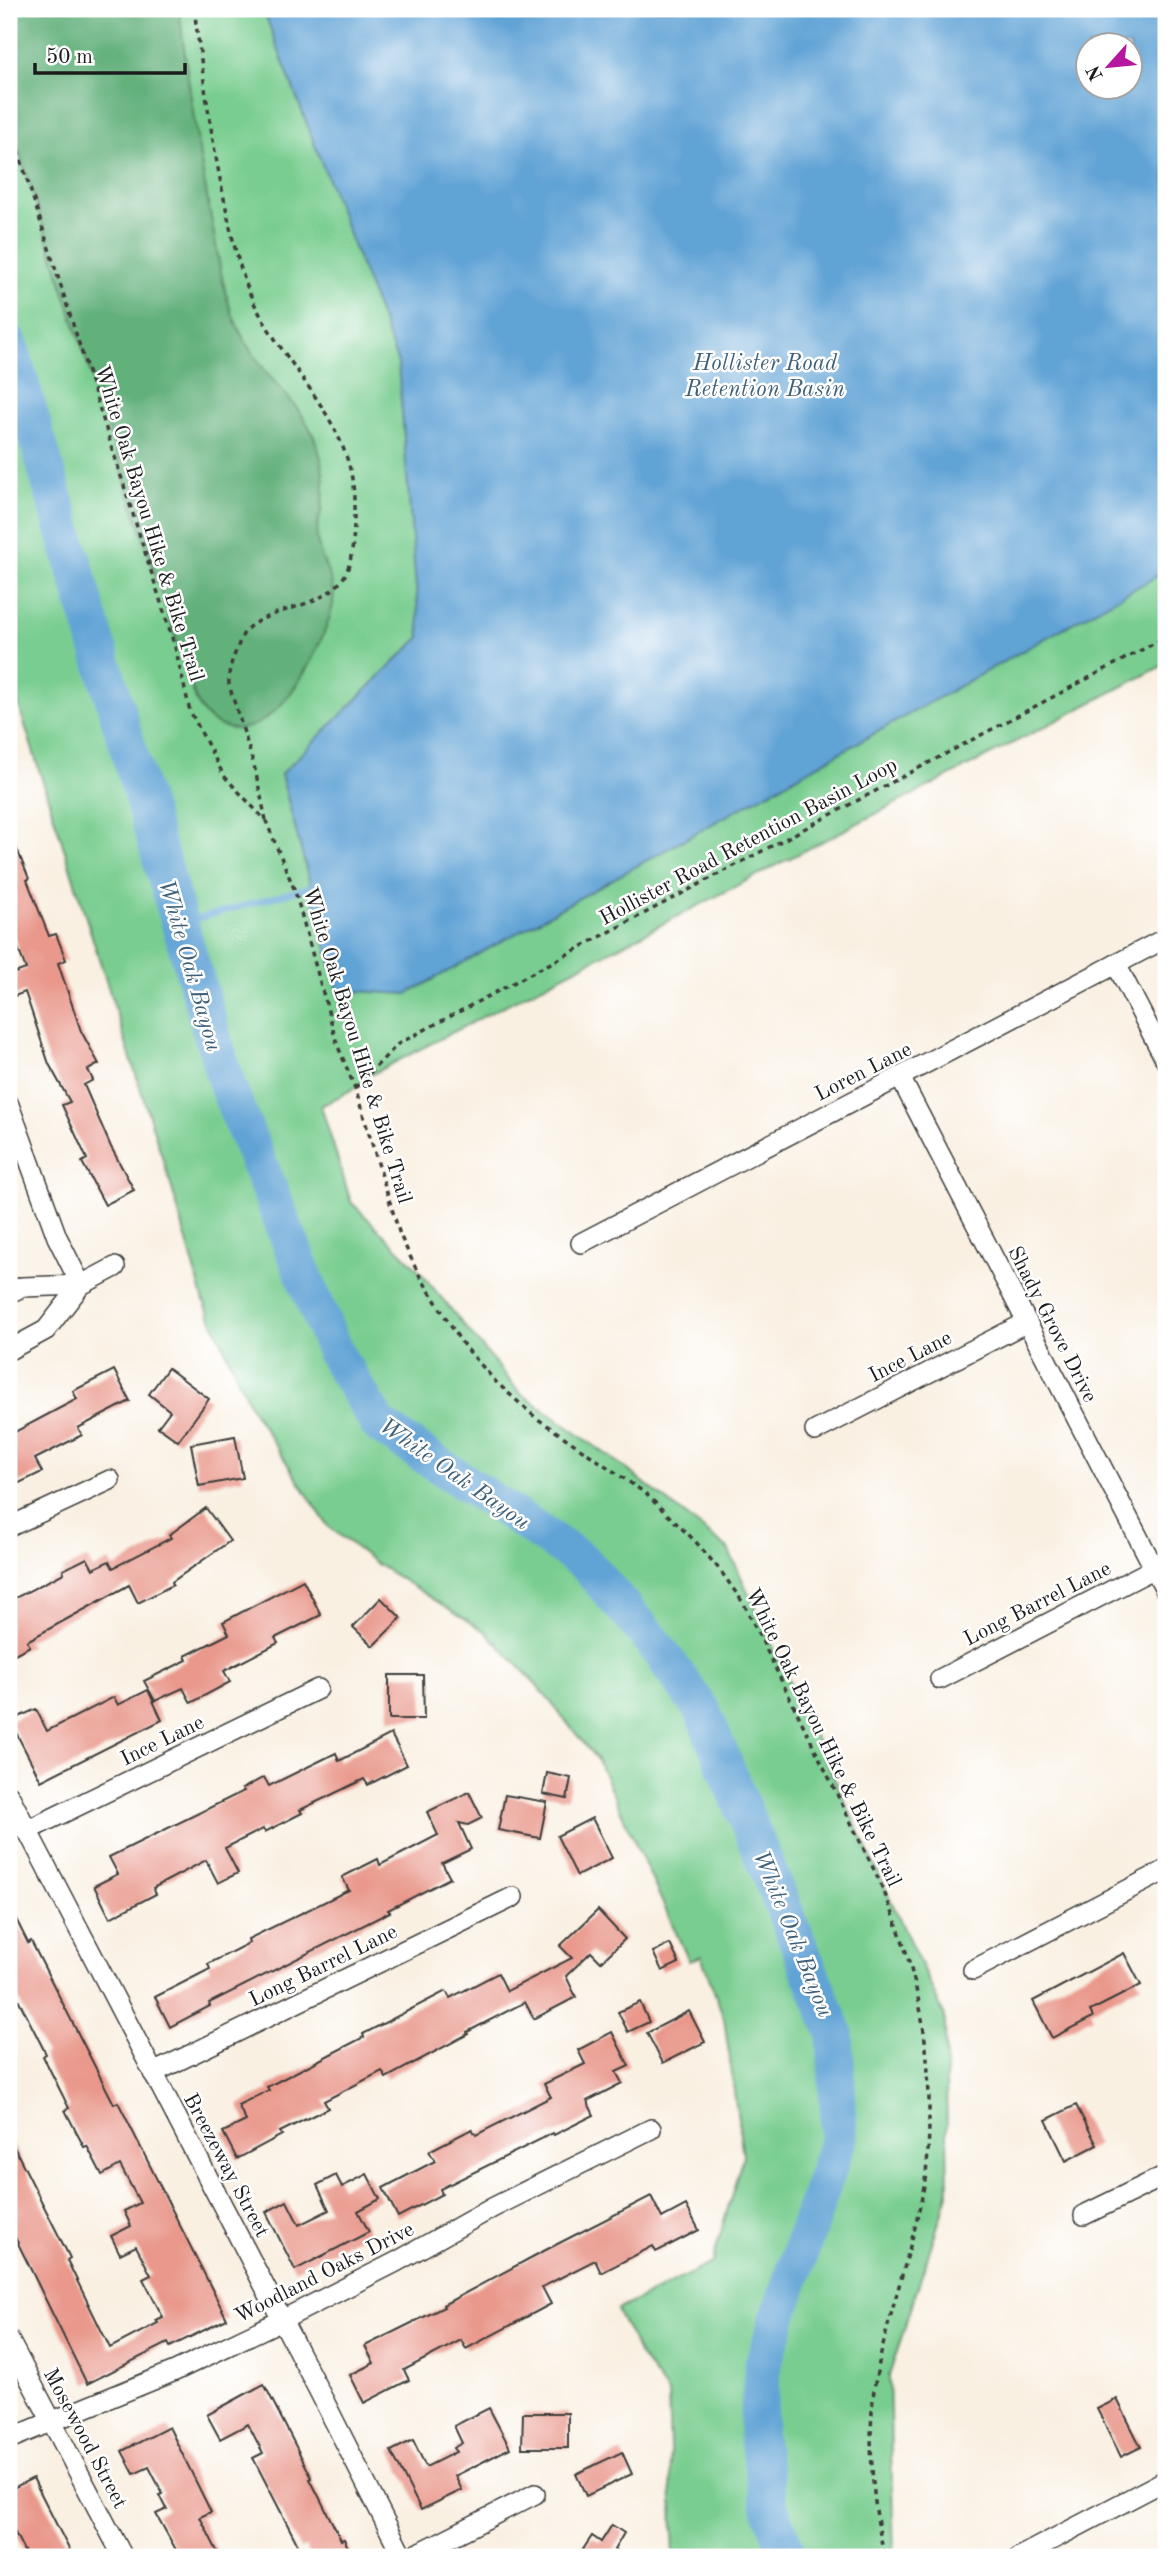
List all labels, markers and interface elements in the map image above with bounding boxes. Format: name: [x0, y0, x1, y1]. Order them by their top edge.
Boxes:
scale bar: [35, 32, 186, 76]
north arrow: [1074, 32, 1144, 102]
text: 50 m: [46, 47, 93, 68]
text: N: [1084, 61, 1108, 83]
water label: Hollister Road Retention Basin: [684, 352, 845, 401]
street label: White Oak Bayou Hike & Bike Trail: [90, 363, 207, 684]
street label: Hollister Road Retention Basin Loop: [596, 755, 901, 930]
water label: White Oak Bayou: [153, 877, 225, 1054]
street label: White Oak Bayou Hike & Bike Trail: [298, 885, 415, 1206]
street label: Loren Lane: [812, 1039, 915, 1106]
street label: Shady Grove Drive: [1003, 1243, 1100, 1406]
street label: Ince Lane: [866, 1328, 955, 1387]
water label: White Oak Bayou: [374, 1414, 533, 1535]
street label: Long Barrel Lane: [961, 1558, 1115, 1650]
street label: White Oak Bayou Hike & Bike Trail: [741, 1585, 904, 1891]
street label: Ince Lane: [118, 1712, 208, 1770]
water label: White Oak Bayou: [748, 1847, 837, 2021]
street label: Long Barrel Lane: [246, 1921, 401, 2011]
street label: Breezeway Street: [179, 2090, 272, 2241]
street label: Woodland Oaks Drive: [232, 2219, 418, 2328]
street label: Mosewood Street: [39, 2365, 130, 2512]

